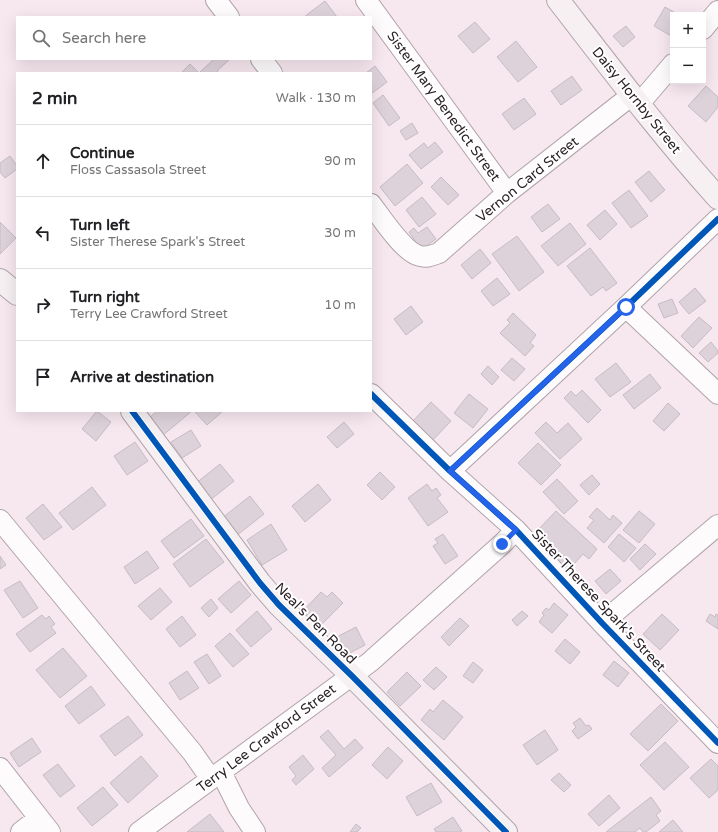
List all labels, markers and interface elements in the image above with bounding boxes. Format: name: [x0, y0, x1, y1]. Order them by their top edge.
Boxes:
map controls: [670, 12, 706, 84]
button: +: [670, 12, 706, 48]
search box: [16, 16, 372, 60]
icon: search: [30, 27, 52, 49]
street label: Sister Mary Benedict Street: [383, 28, 504, 185]
text: Search here: [62, 29, 146, 47]
street label: Daisy Hornby Street: [588, 44, 685, 158]
button: −: [670, 48, 706, 84]
text: 2 min: [32, 88, 77, 109]
text: Walk · 130 m: [276, 90, 356, 106]
street label: Vernon Card Street: [473, 133, 582, 226]
text: Continue: [70, 144, 134, 162]
icon: ahead: [32, 150, 54, 172]
text: 90 m: [324, 153, 356, 169]
text: Floss Cassasola Street: [70, 162, 206, 178]
text: Turn left: [70, 216, 130, 234]
icon: left: [32, 222, 54, 244]
text: 30 m: [324, 225, 356, 241]
text: Sister Therese Spark's Street: [70, 234, 245, 250]
text: Turn right: [70, 288, 140, 306]
icon: right: [32, 294, 54, 316]
text: 10 m: [324, 297, 356, 313]
route start: [617, 298, 635, 316]
text: Terry Lee Crawford Street: [70, 306, 228, 322]
icon: arrive: [32, 366, 54, 388]
text: Arrive at destination: [70, 368, 214, 386]
street label: Sister Therese Spark's Street: [528, 526, 670, 676]
route end: [493, 535, 511, 553]
street label: Neal's Pen Road: [271, 579, 360, 668]
street label: Terry Lee Crawford Street: [193, 680, 340, 796]

